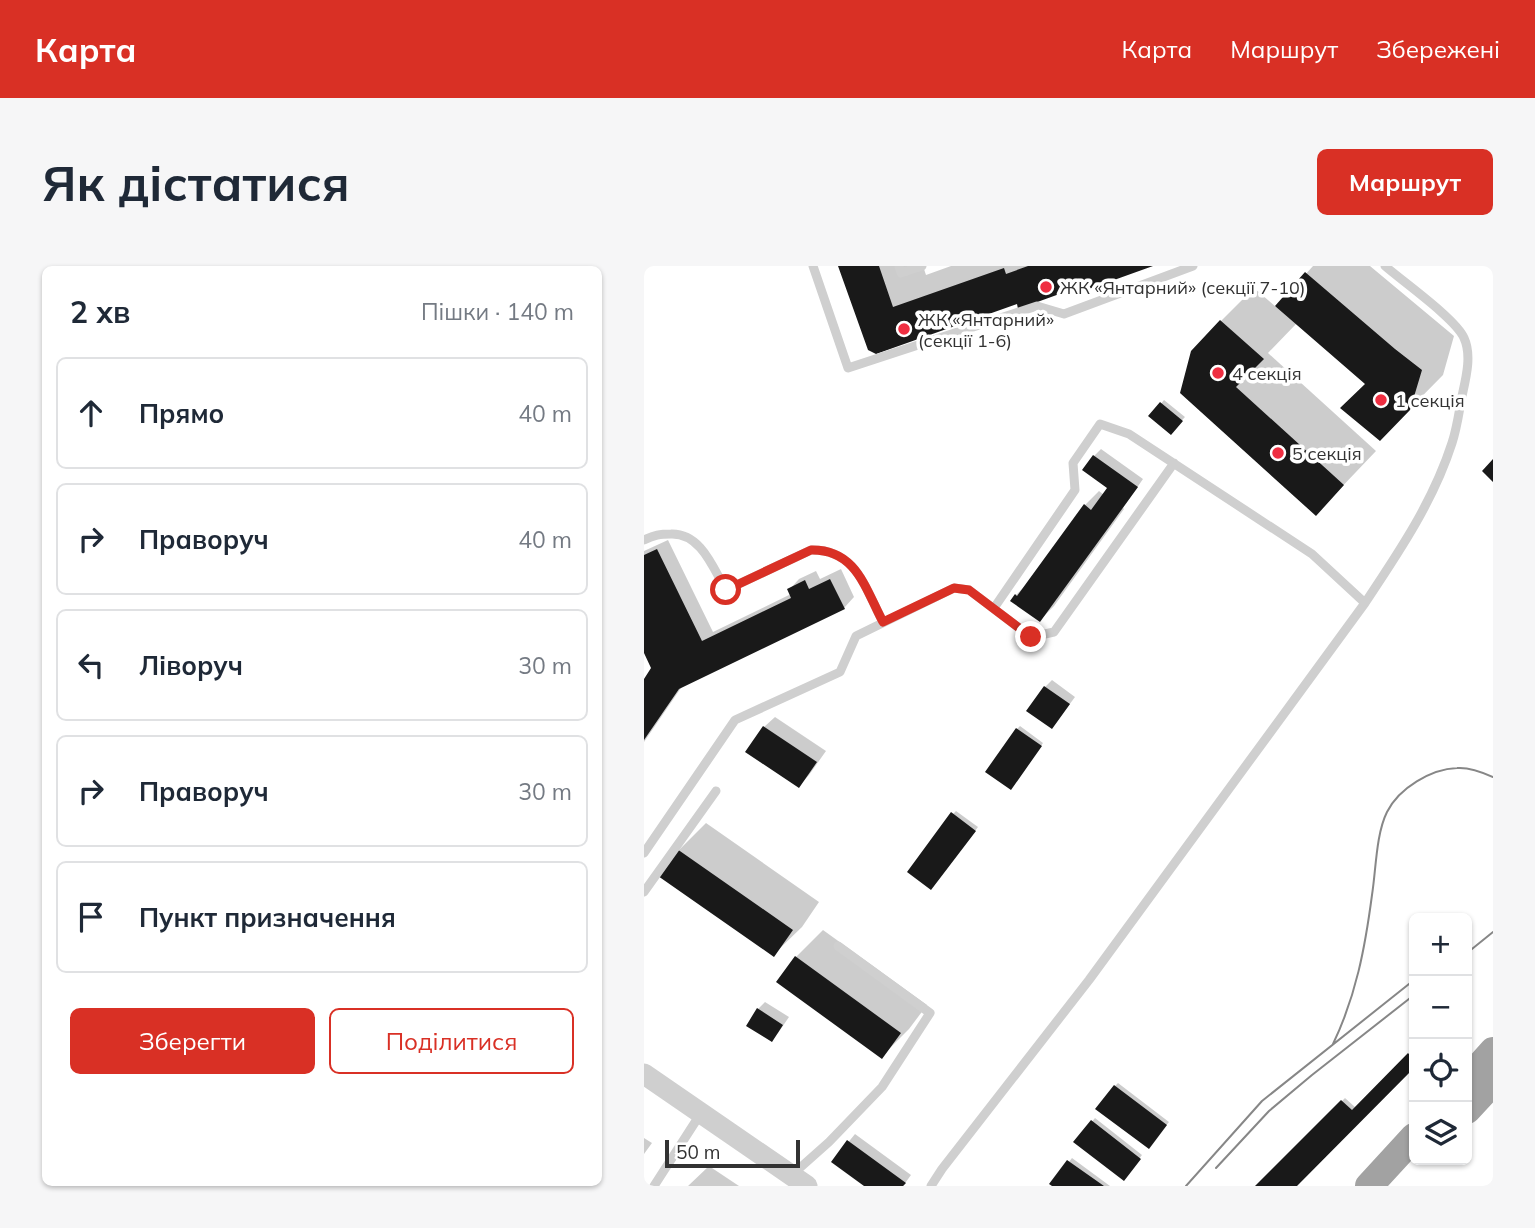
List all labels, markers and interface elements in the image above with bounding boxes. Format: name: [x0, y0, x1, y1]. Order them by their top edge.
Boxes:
text: Карта: [35, 29, 137, 70]
text: Карта: [1122, 34, 1192, 64]
text: Маршрут: [1230, 34, 1338, 64]
text: Збережені: [1376, 34, 1500, 64]
button: Маршрут: [1317, 149, 1493, 215]
text: Як дістатися: [42, 152, 350, 213]
place label: ЖК «Янтарний» (секції 7-10): [1060, 276, 1305, 299]
marker: ЖК «Янтарний» (секції 7-10): [1038, 279, 1054, 295]
text: 2 хв: [70, 293, 130, 331]
text: Пішки · 140 m: [421, 297, 574, 326]
place label: ЖК «Янтарний» (секції 1-6): [918, 308, 1054, 352]
marker: ЖК «Янтарний» (секції 1-6): [896, 321, 912, 337]
place label: 4 секція: [1232, 362, 1302, 385]
marker: 4 секція: [1210, 365, 1226, 381]
place label: 1 секція: [1395, 389, 1465, 412]
marker: 1 секція: [1373, 392, 1389, 408]
icon: ahead: [72, 394, 110, 432]
text: Прямо: [139, 397, 224, 430]
text: 40 m: [518, 399, 572, 428]
place label: 5 секція: [1292, 442, 1362, 465]
marker: 5 секція: [1270, 445, 1286, 461]
icon: right: [72, 520, 110, 558]
text: Праворуч: [139, 523, 269, 556]
text: 40 m: [518, 525, 572, 554]
route start: [710, 574, 741, 605]
route end: [1015, 621, 1046, 652]
icon: left: [72, 646, 110, 684]
text: Ліворуч: [139, 649, 243, 682]
text: 30 m: [518, 651, 572, 680]
icon: right: [72, 772, 110, 810]
text: Праворуч: [139, 775, 269, 808]
text: 30 m: [518, 777, 572, 806]
icon: arrive: [72, 898, 110, 936]
text: Пункт призначення: [139, 901, 396, 934]
map controls: [1409, 913, 1472, 1165]
button: +: [1409, 913, 1472, 976]
button: −: [1409, 976, 1472, 1039]
button: Зберегти: [70, 1008, 315, 1074]
button: Поділитися: [329, 1008, 574, 1074]
button: locate: [1409, 1039, 1472, 1102]
button: layers: [1409, 1102, 1472, 1165]
scale bar: [665, 1137, 800, 1169]
text: 50 m: [676, 1140, 720, 1164]

